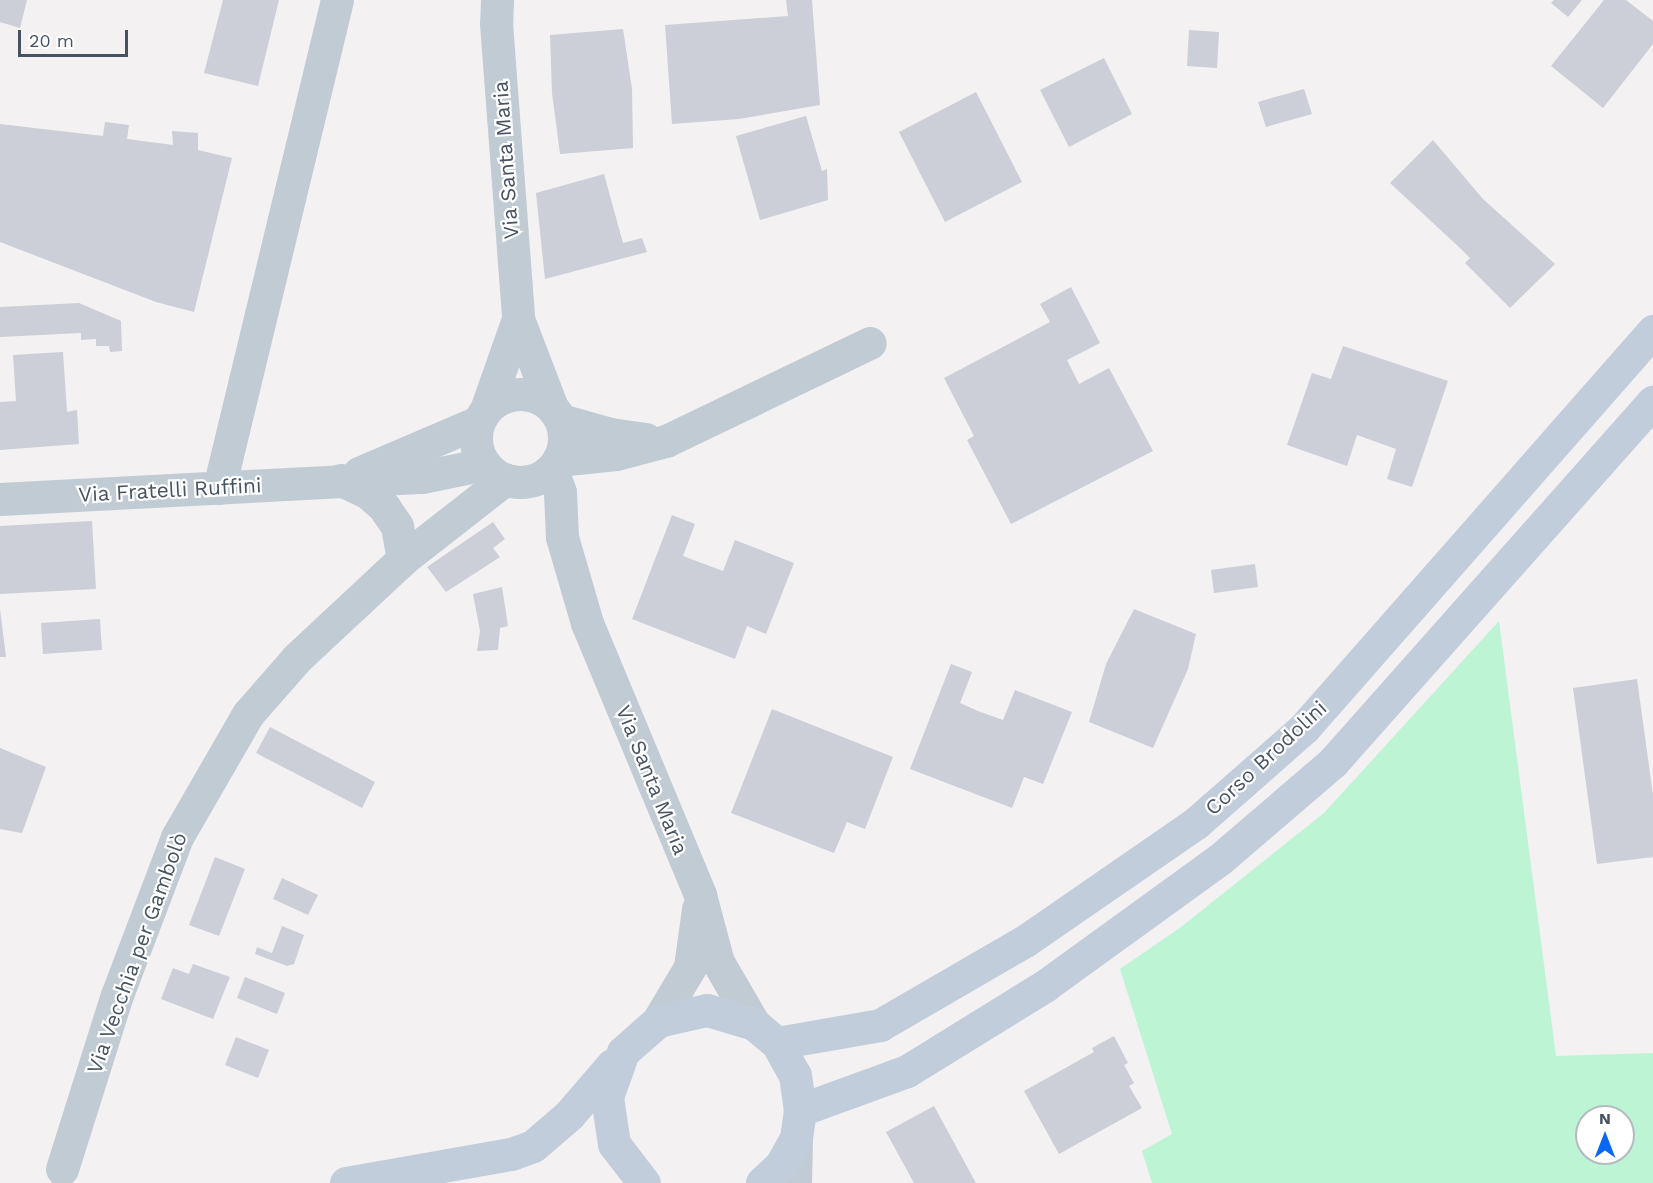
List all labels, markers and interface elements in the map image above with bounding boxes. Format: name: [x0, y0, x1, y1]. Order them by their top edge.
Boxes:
scale bar: [21, 18, 130, 56]
text: 20 m: [29, 30, 74, 51]
street label: Via Santa Maria: [488, 79, 524, 241]
street label: Via Fratelli Ruffini: [78, 473, 262, 507]
street label: Corso Brodolini: [1200, 695, 1332, 821]
street label: Via Santa Maria: [610, 701, 694, 859]
street label: Via Vecchia per Gambolò: [81, 828, 193, 1078]
north arrow: [1575, 1105, 1635, 1165]
text: N: [1599, 1109, 1611, 1128]

